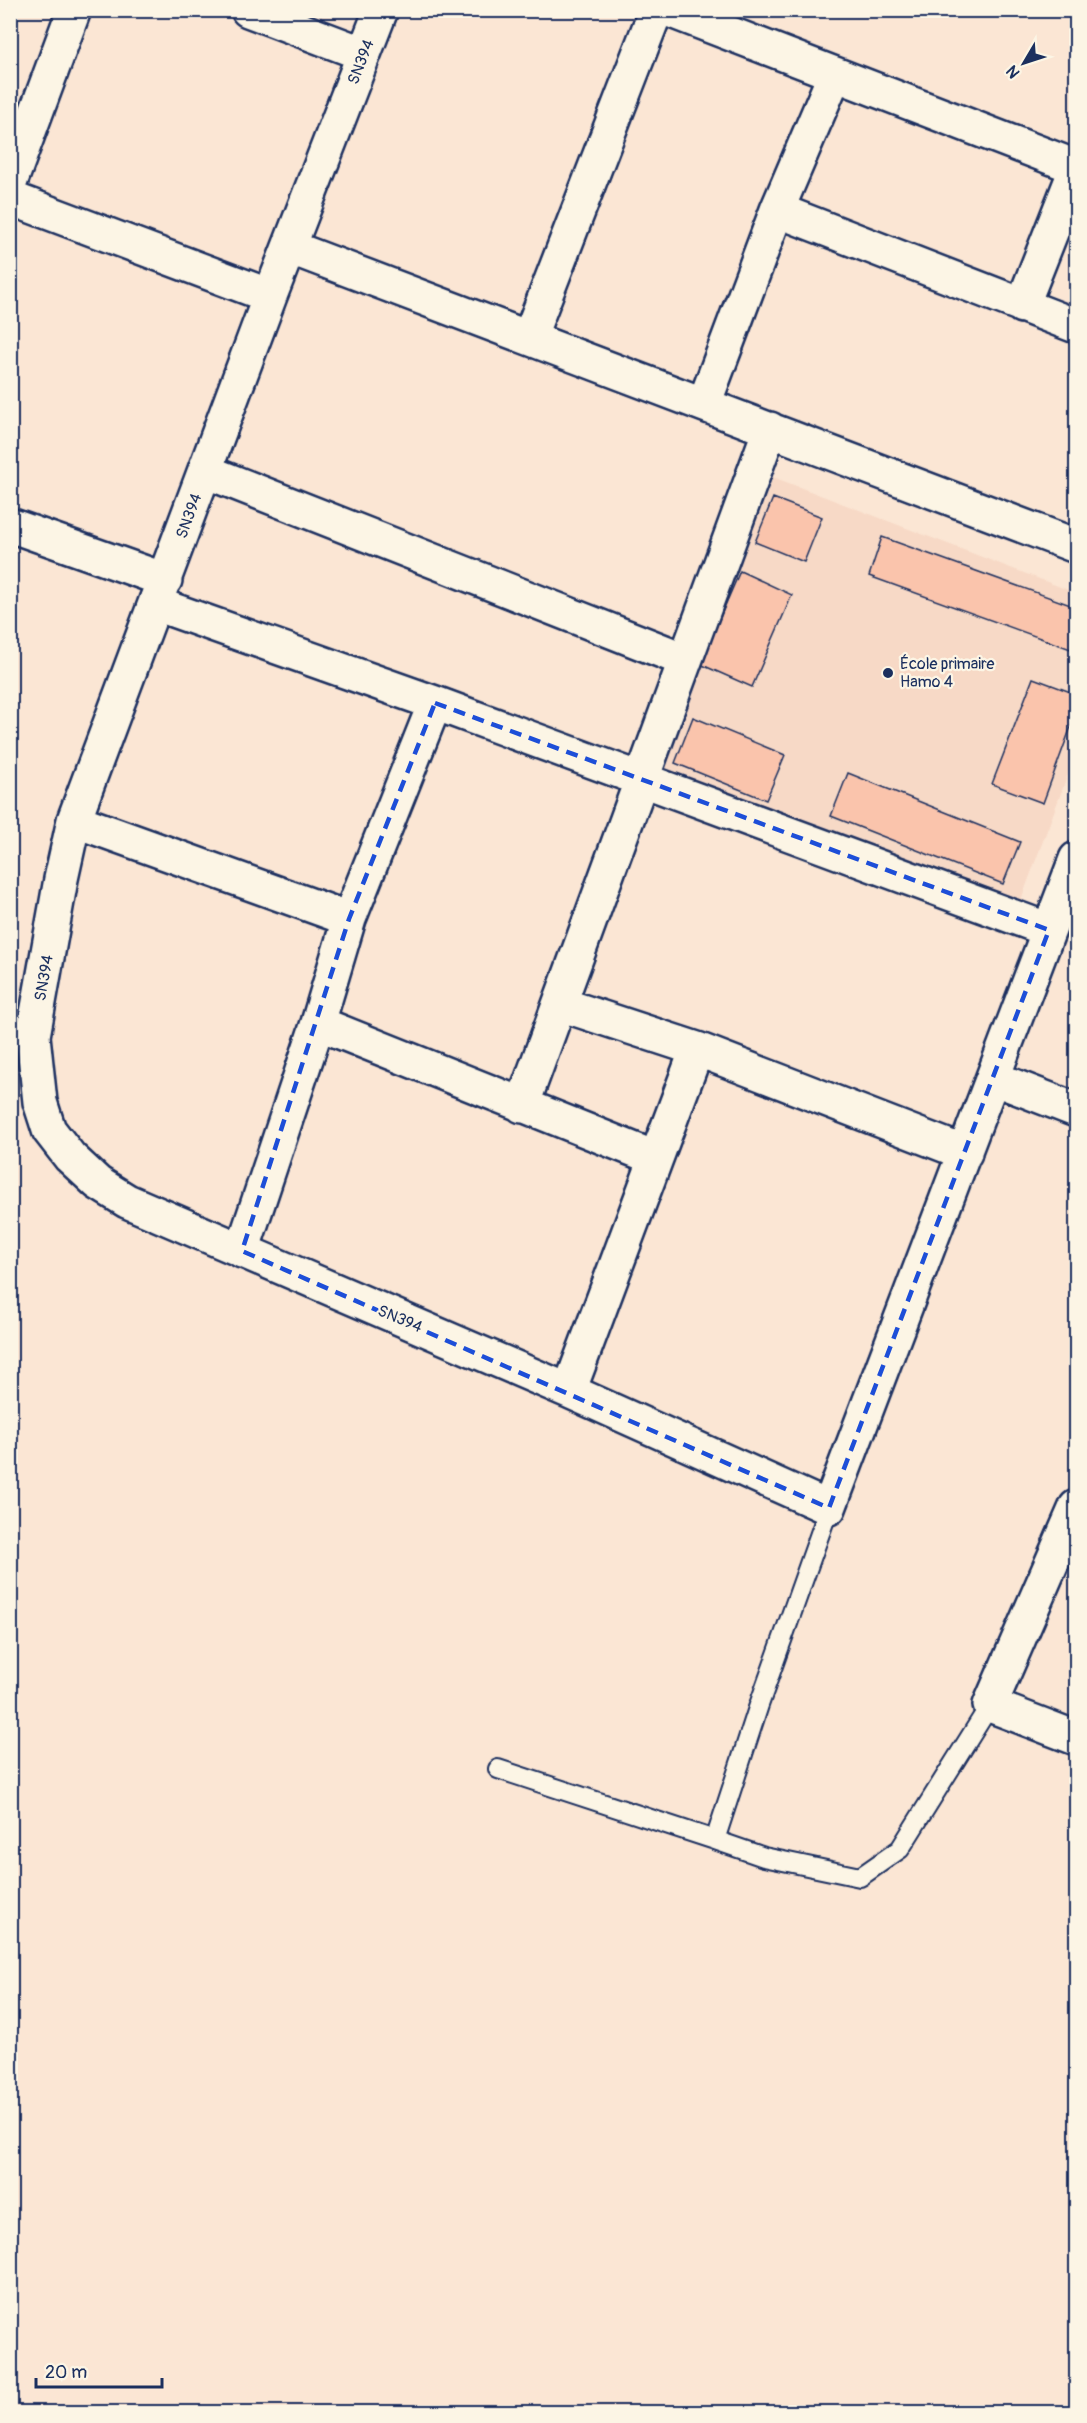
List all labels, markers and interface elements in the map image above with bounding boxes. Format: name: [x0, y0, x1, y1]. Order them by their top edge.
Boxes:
north arrow: [994, 33, 1054, 93]
street label: SN394: [343, 37, 379, 87]
text: N: [1002, 61, 1024, 82]
street label: SN394: [172, 491, 206, 541]
place label: École primaire Hamo 4: [900, 654, 994, 692]
marker: École primaire Hamo 4: [881, 666, 895, 680]
street label: SN394: [30, 953, 58, 1003]
street label: SN394: [375, 1301, 425, 1337]
scale bar: [36, 2351, 162, 2389]
text: 20 m: [45, 2361, 87, 2384]

